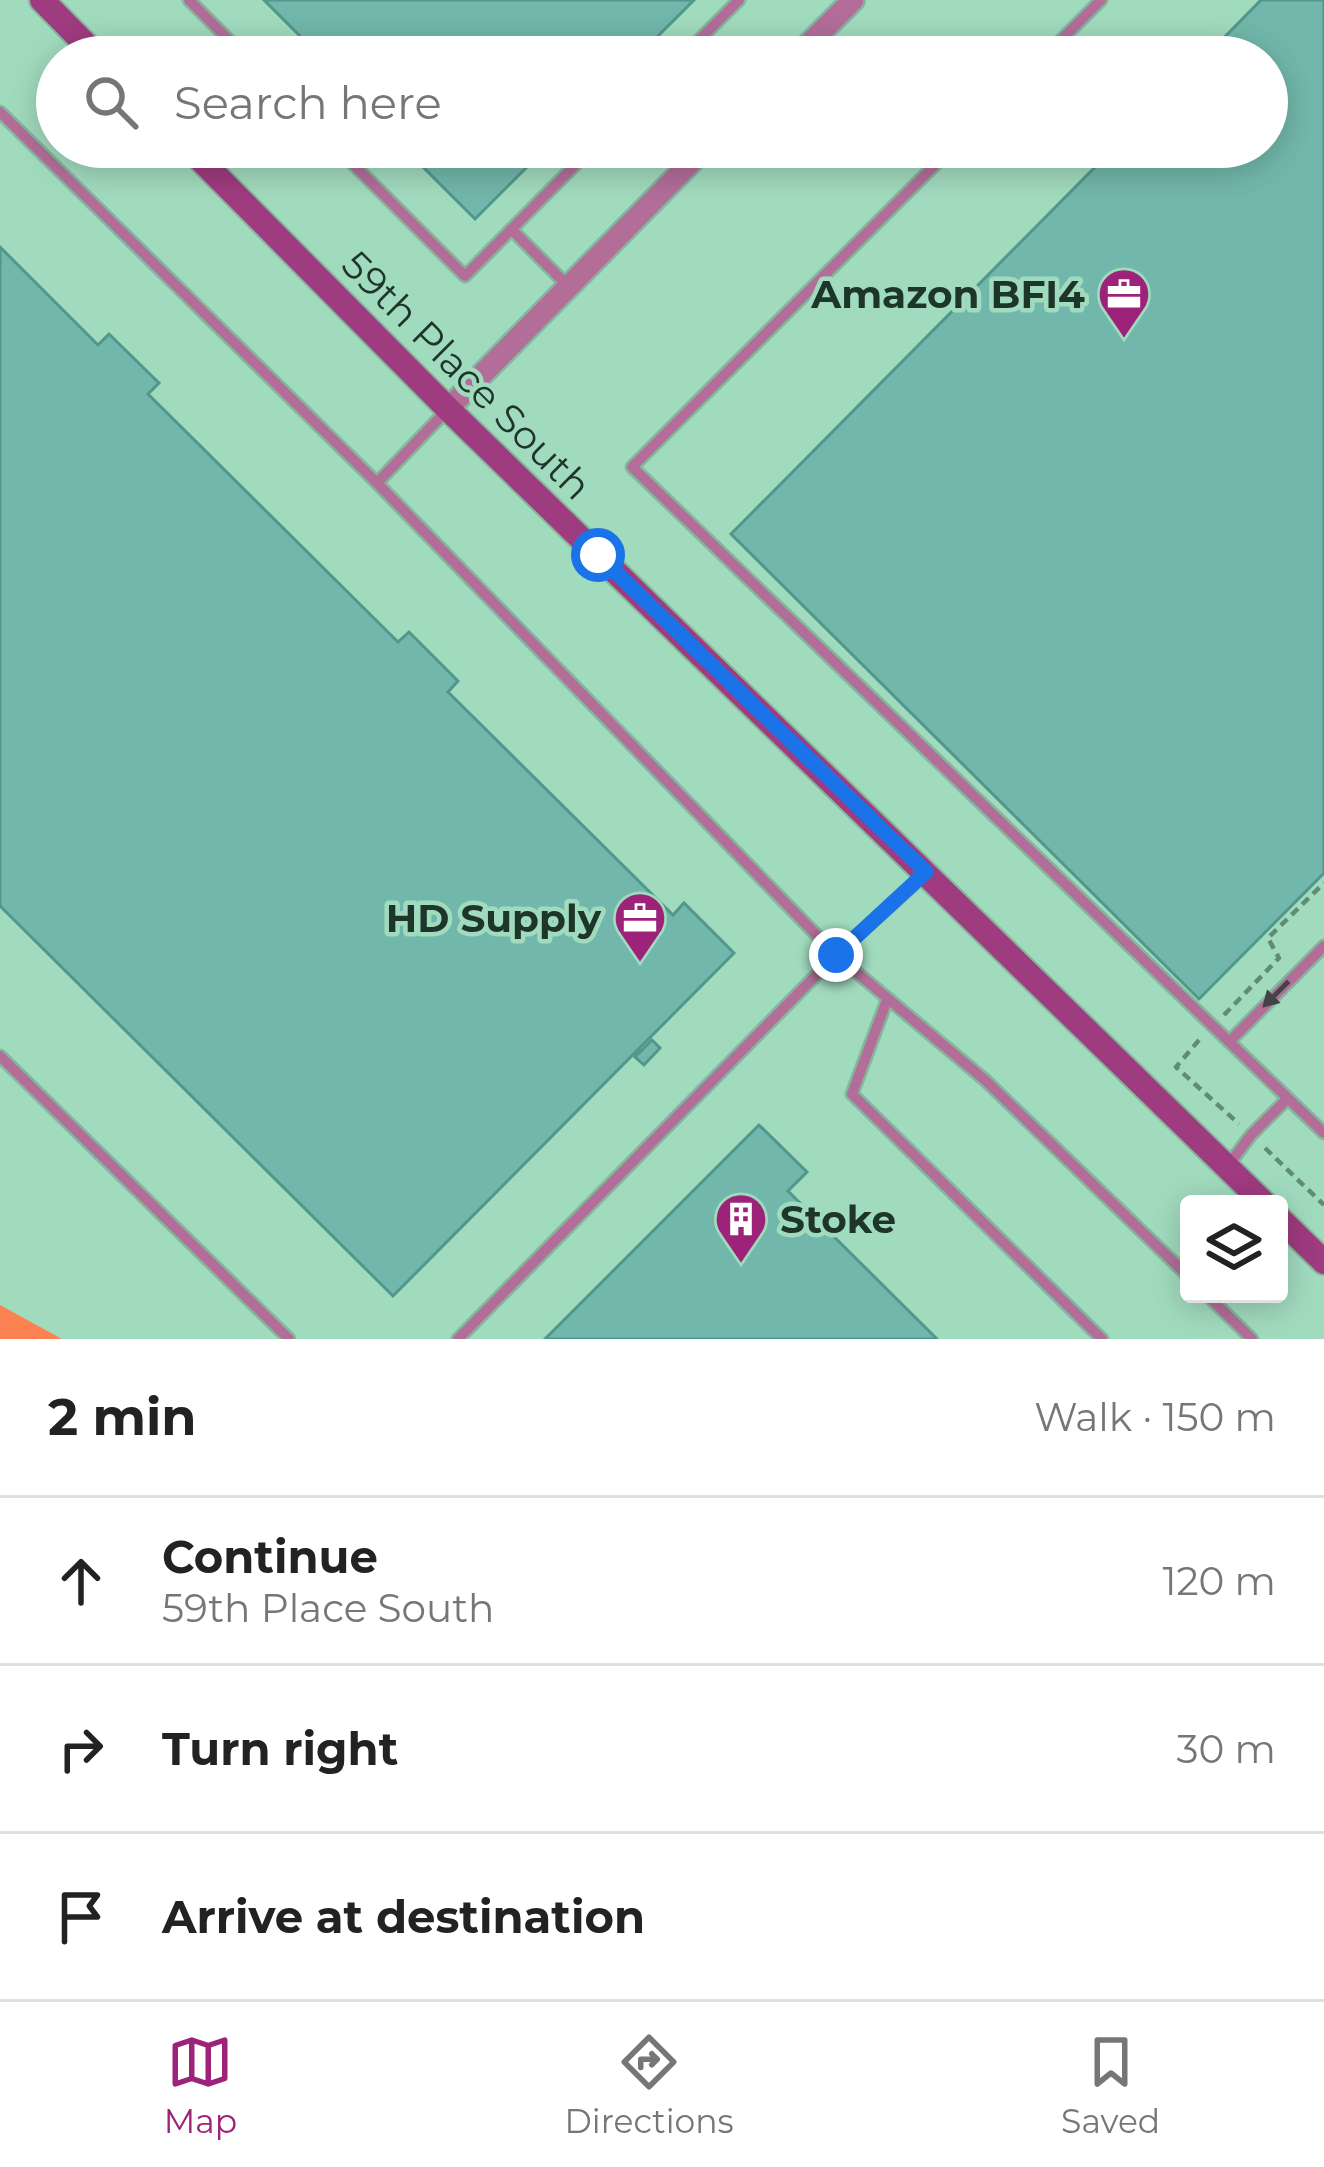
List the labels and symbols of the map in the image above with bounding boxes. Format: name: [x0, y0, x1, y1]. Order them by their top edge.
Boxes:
street label: 59th Place South: [333, 241, 601, 509]
office icon: Amazon BFI4: [1096, 266, 1152, 340]
place label: Amazon BFI4: [810, 270, 1085, 318]
route start: [571, 528, 625, 582]
office icon: HD Supply: [612, 890, 668, 964]
place label: HD Supply: [386, 894, 602, 942]
route end: [809, 928, 863, 982]
one-way arrow: [1263, 979, 1291, 1008]
building icon: Stoke: [713, 1191, 769, 1265]
place label: Stoke: [780, 1195, 896, 1243]

